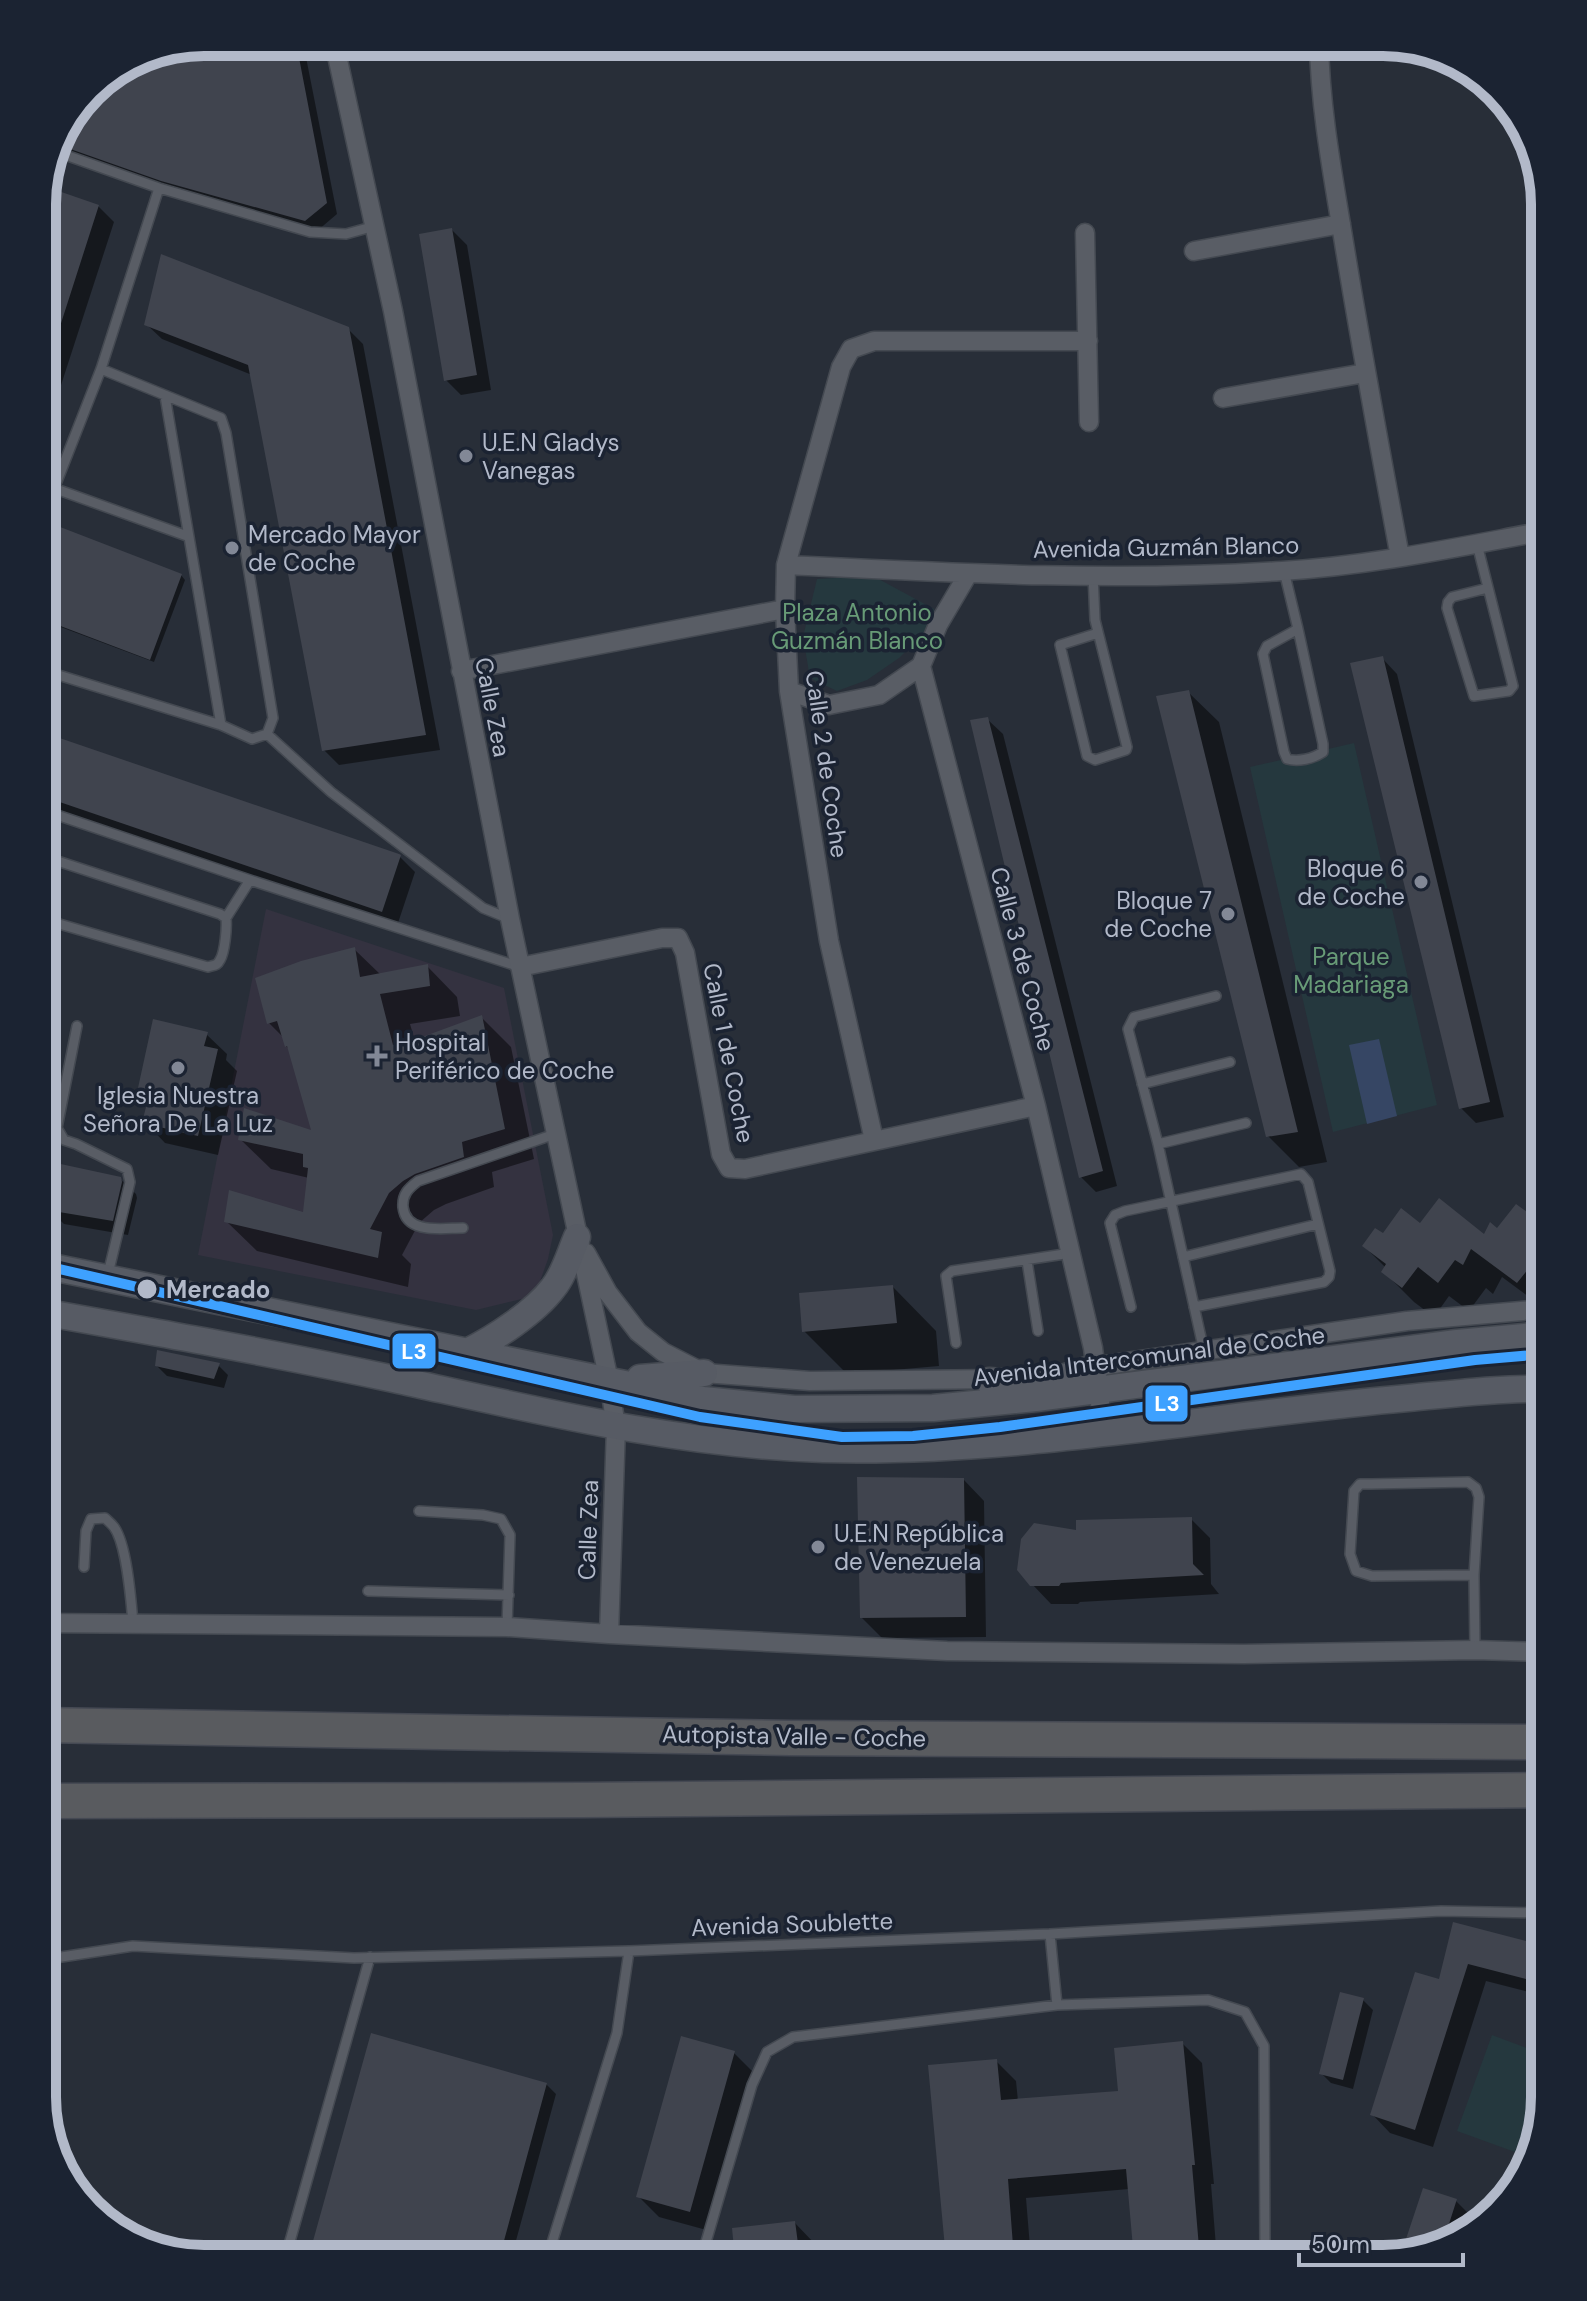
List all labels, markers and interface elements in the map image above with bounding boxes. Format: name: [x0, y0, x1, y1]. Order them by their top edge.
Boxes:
place label: U.E.N Gladys Vanegas: [482, 427, 620, 486]
marker: U.E.N Gladys Vanegas: [457, 447, 475, 465]
place label: Mercado Mayor de Coche: [248, 519, 421, 578]
street label: Avenida Guzmán Blanco: [1032, 529, 1300, 565]
marker: Mercado Mayor de Coche: [223, 539, 241, 557]
park label: Plaza Antonio Guzmán Blanco: [771, 597, 943, 656]
street label: Calle Zea: [468, 655, 518, 759]
street label: Calle 2 de Coche: [799, 668, 855, 860]
place label: Bloque 6 de Coche: [1297, 853, 1405, 912]
street label: Calle 3 de Coche: [984, 864, 1062, 1054]
marker: Bloque 6 de Coche: [1412, 873, 1430, 891]
place label: Bloque 7 de Coche: [1104, 885, 1212, 944]
marker: Bloque 7 de Coche: [1219, 905, 1237, 923]
park label: Parque Madariaga: [1293, 941, 1409, 1000]
street label: Calle 1 de Coche: [696, 960, 762, 1146]
place label: Hospital Periférico de Coche: [395, 1027, 614, 1086]
marker: Hospital Periférico de Coche: [366, 1045, 388, 1067]
marker: Iglesia Nuestra Señora De La Luz: [169, 1059, 187, 1077]
place label: Iglesia Nuestra Señora De La Luz: [83, 1080, 273, 1139]
place label: Mercado: [166, 1274, 270, 1305]
marker: Mercado: [135, 1277, 159, 1301]
street label: Avenida Intercomunal de Coche: [971, 1319, 1327, 1393]
line badge: L3: [391, 1332, 437, 1370]
text: L3: [401, 1337, 427, 1366]
line badge: L3: [1144, 1384, 1189, 1423]
text: L3: [1154, 1389, 1180, 1418]
street label: Calle Zea: [571, 1479, 605, 1581]
place label: U.E.N República de Venezuela: [834, 1518, 1004, 1577]
marker: U.E.N República de Venezuela: [809, 1538, 827, 1556]
street label: Autopista Valle - Coche: [662, 1718, 926, 1754]
street label: Avenida Soublette: [690, 1905, 894, 1943]
scale bar: [1299, 2217, 1463, 2267]
text: 50 m: [1311, 2229, 1370, 2260]

